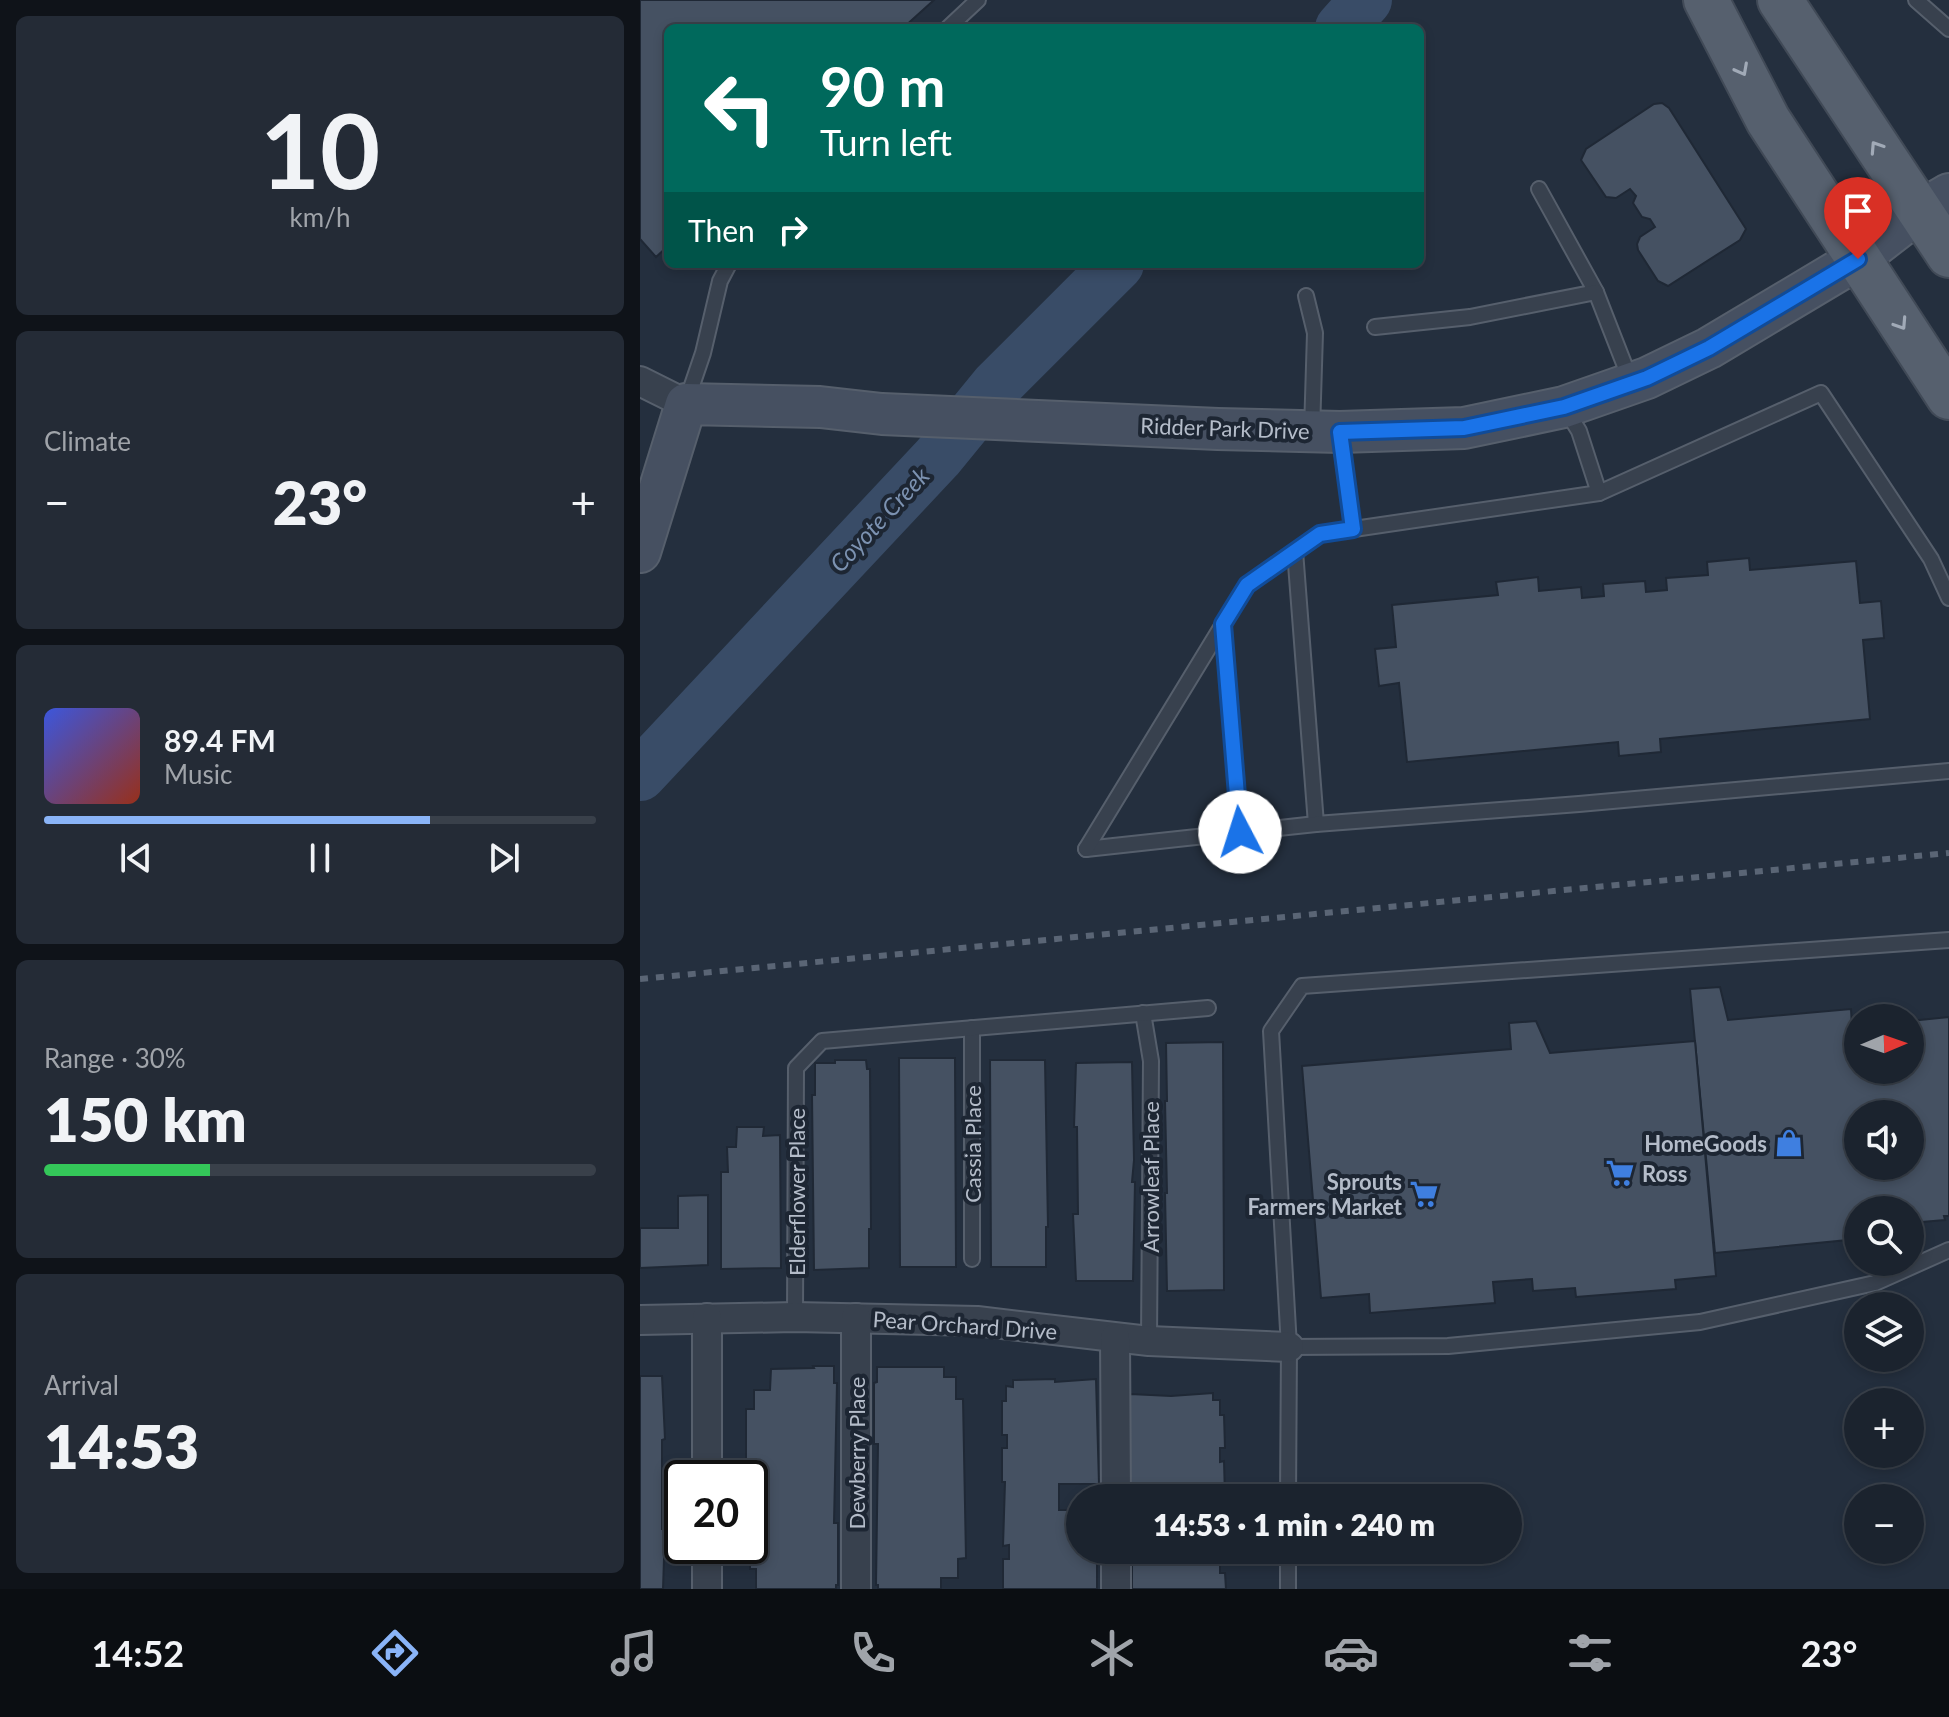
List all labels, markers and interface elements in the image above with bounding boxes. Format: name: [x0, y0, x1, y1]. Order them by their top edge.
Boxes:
text: 90 m: [820, 52, 945, 119]
icon: left: [688, 56, 792, 160]
one-way arrow: [1732, 62, 1747, 77]
text: 10: [260, 86, 380, 211]
text: Turn left: [820, 120, 952, 164]
one-way arrow: [1871, 141, 1886, 156]
pin: [1824, 177, 1892, 259]
icon: arrive: [1836, 189, 1880, 233]
text: km/h: [290, 201, 350, 233]
icon: right: [771, 208, 815, 252]
text: Then: [688, 212, 755, 248]
one-way arrow: [1892, 315, 1907, 329]
street label: Ridder Park Drive: [1140, 412, 1310, 444]
text: Climate: [44, 425, 131, 457]
water label: Coyote Creek: [823, 460, 935, 577]
text: 23°: [273, 466, 367, 538]
text: −: [44, 476, 70, 528]
text: +: [570, 476, 596, 528]
text: 89.4 FM: [164, 722, 276, 758]
text: Music: [164, 758, 232, 790]
position arrow: [1198, 790, 1282, 874]
icon: previous: [114, 836, 158, 880]
icon: pause: [298, 836, 342, 880]
icon: next: [482, 836, 526, 880]
north arrow: [1844, 1004, 1924, 1084]
map controls: [1844, 1004, 1924, 1564]
text: Range · 30%: [44, 1042, 186, 1074]
text: 150 km: [44, 1083, 247, 1155]
street label: Cassia Place: [959, 1085, 986, 1203]
button: sound: [1844, 1100, 1924, 1180]
street label: Arrowleaf Place: [1137, 1101, 1164, 1253]
street label: Elderflower Place: [783, 1108, 810, 1276]
shop icon: HomeGoods: [1774, 1128, 1804, 1158]
place label: HomeGoods: [1644, 1130, 1767, 1157]
supermarket icon: Ross: [1605, 1158, 1635, 1188]
place label: Ross: [1642, 1160, 1687, 1187]
place label: Sprouts Farmers Market: [1247, 1168, 1403, 1220]
supermarket icon: Sprouts Farmers Market: [1409, 1179, 1439, 1209]
button: search: [1844, 1196, 1924, 1276]
button: layers: [1844, 1292, 1924, 1372]
street label: Pear Orchard Drive: [872, 1305, 1058, 1345]
text: Arrival: [44, 1369, 119, 1401]
street label: Dewberry Place: [843, 1377, 870, 1529]
button: +: [1844, 1388, 1924, 1468]
text: 14:53: [44, 1410, 199, 1482]
speed limit sign: 20: [664, 1460, 768, 1564]
button: −: [1844, 1484, 1924, 1564]
text: 14:53 · 1 min · 240 m: [1153, 1506, 1435, 1542]
icon: directions: [367, 1625, 423, 1681]
icon: music: [606, 1625, 662, 1681]
icon: phone: [845, 1625, 901, 1681]
icon: climate: [1084, 1625, 1140, 1681]
icon: car: [1323, 1625, 1379, 1681]
icon: filters: [1562, 1625, 1618, 1681]
text: 14:52: [91, 1631, 184, 1675]
text: 23°: [1801, 1631, 1857, 1675]

